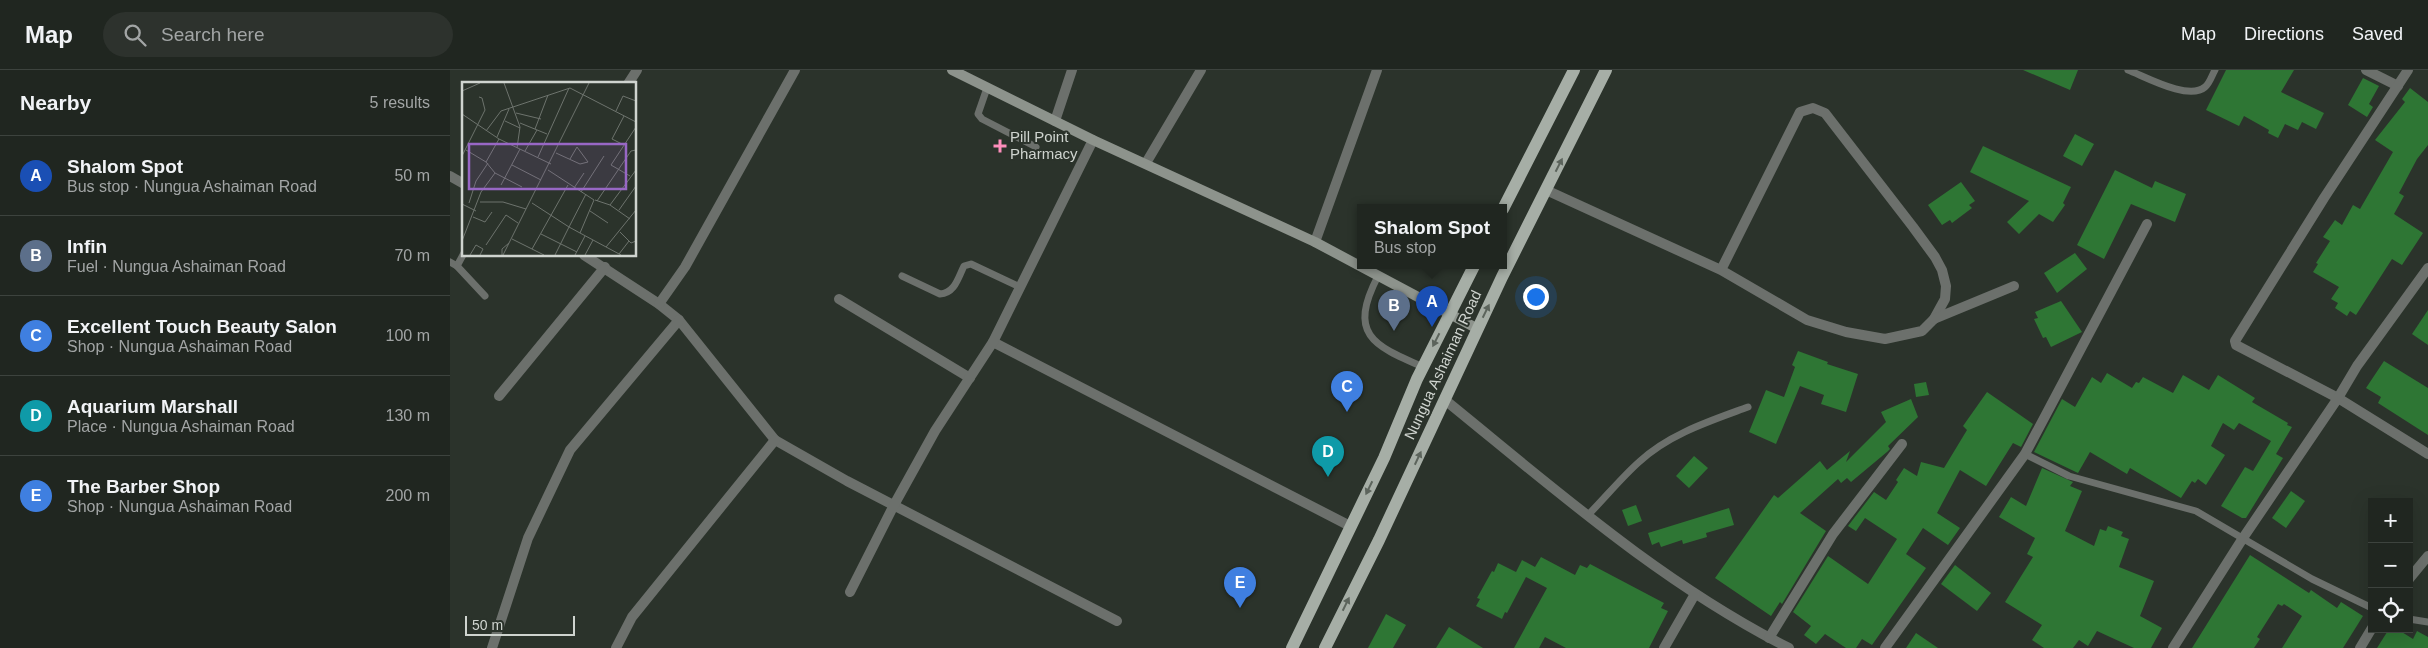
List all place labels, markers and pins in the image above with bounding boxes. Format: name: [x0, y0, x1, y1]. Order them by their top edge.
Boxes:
place label: Pill Point Pharmacy: [1010, 128, 1078, 162]
marker: Pill Point Pharmacy: [994, 140, 1006, 152]
pin: A: [1416, 286, 1448, 327]
pin: B: [1378, 290, 1410, 331]
pin: C: [1331, 371, 1363, 412]
pin: D: [1312, 436, 1344, 477]
pin: E: [1224, 567, 1256, 608]

